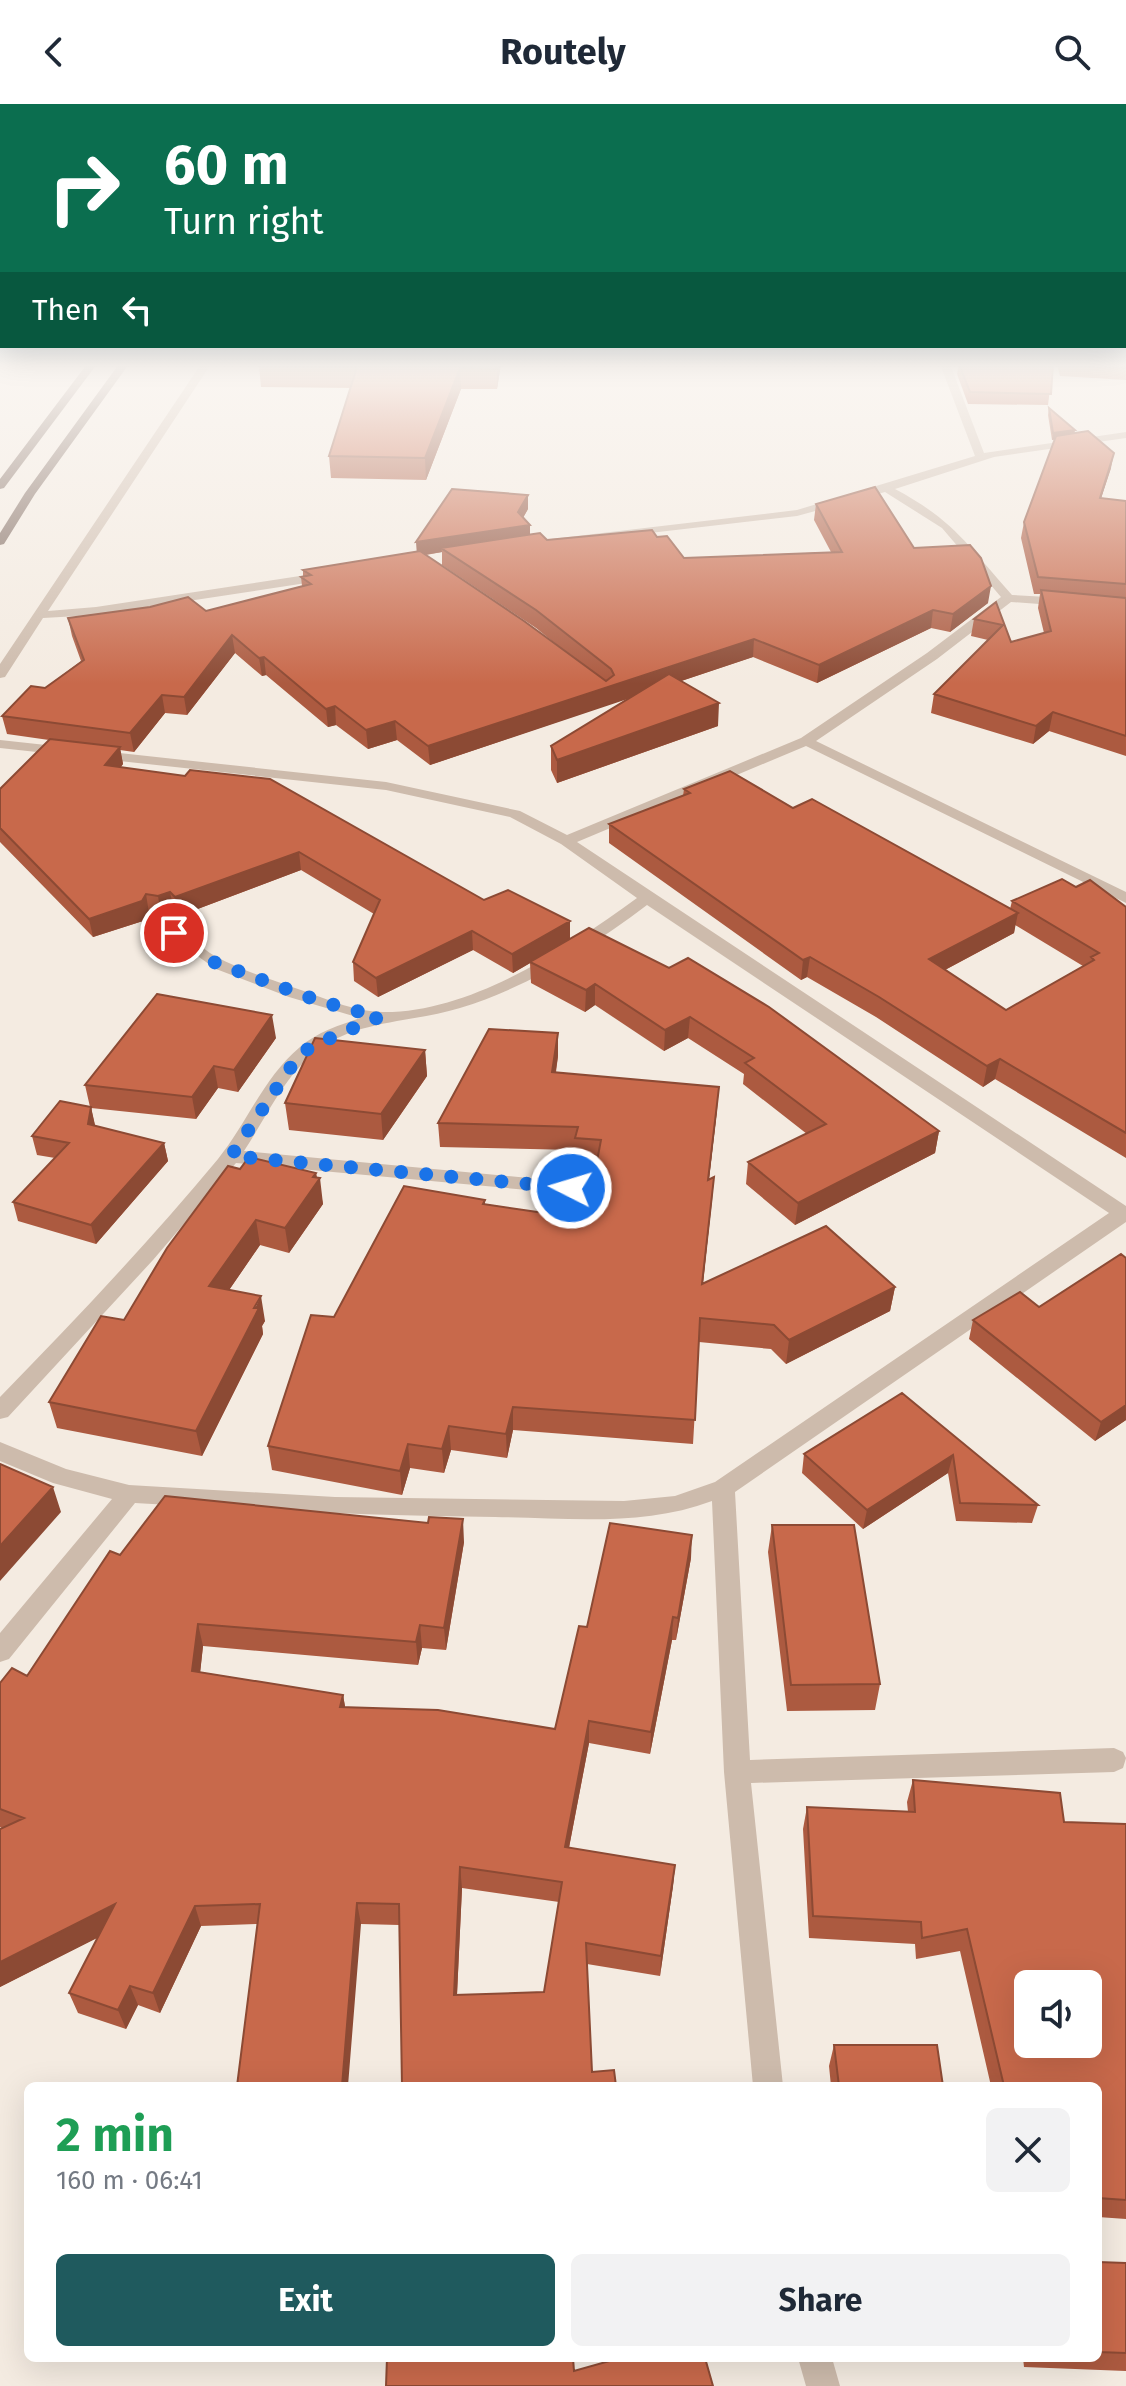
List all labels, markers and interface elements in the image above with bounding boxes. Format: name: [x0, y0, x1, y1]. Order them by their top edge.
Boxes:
icon: back: [32, 30, 76, 74]
text: Routely: [500, 30, 626, 74]
icon: search: [1050, 30, 1094, 74]
text: 60 m: [164, 132, 289, 199]
icon: right: [32, 136, 136, 240]
text: Turn right: [164, 200, 324, 244]
icon: left: [115, 288, 159, 332]
text: Then: [32, 292, 99, 328]
pin: [140, 899, 208, 967]
icon: arrive: [152, 911, 196, 955]
position arrow: [529, 1146, 613, 1230]
map controls: [1014, 1970, 1102, 2058]
button: sound: [1014, 1970, 1102, 2058]
text: 2 min: [56, 2106, 174, 2164]
button: close: [986, 2108, 1070, 2192]
text: 160 m · 06:41: [56, 2165, 203, 2196]
button: Exit: [56, 2254, 555, 2346]
button: Share: [571, 2254, 1070, 2346]

